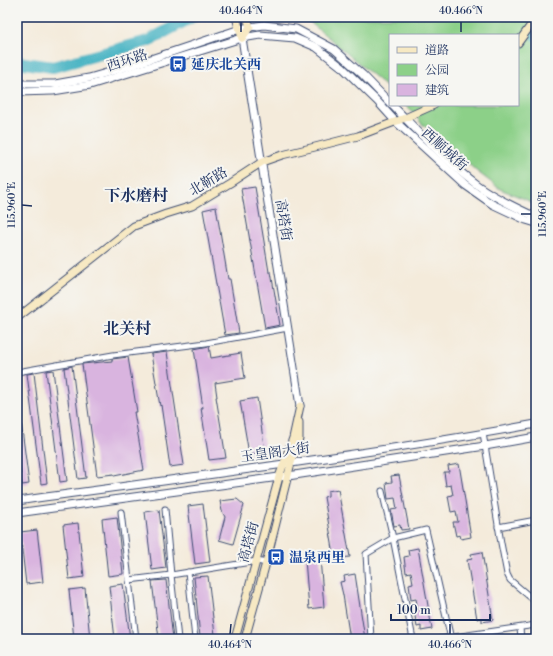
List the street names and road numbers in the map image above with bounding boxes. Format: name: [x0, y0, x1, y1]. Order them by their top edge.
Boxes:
street label: 西环路: [105, 46, 150, 76]
street label: 西顺城街: [418, 124, 471, 175]
street label: 北靳路: [186, 163, 231, 200]
street label: 高塔街: [271, 198, 295, 242]
street label: 玉皇阁大街: [239, 439, 311, 467]
street label: 高塔街: [235, 520, 263, 565]

